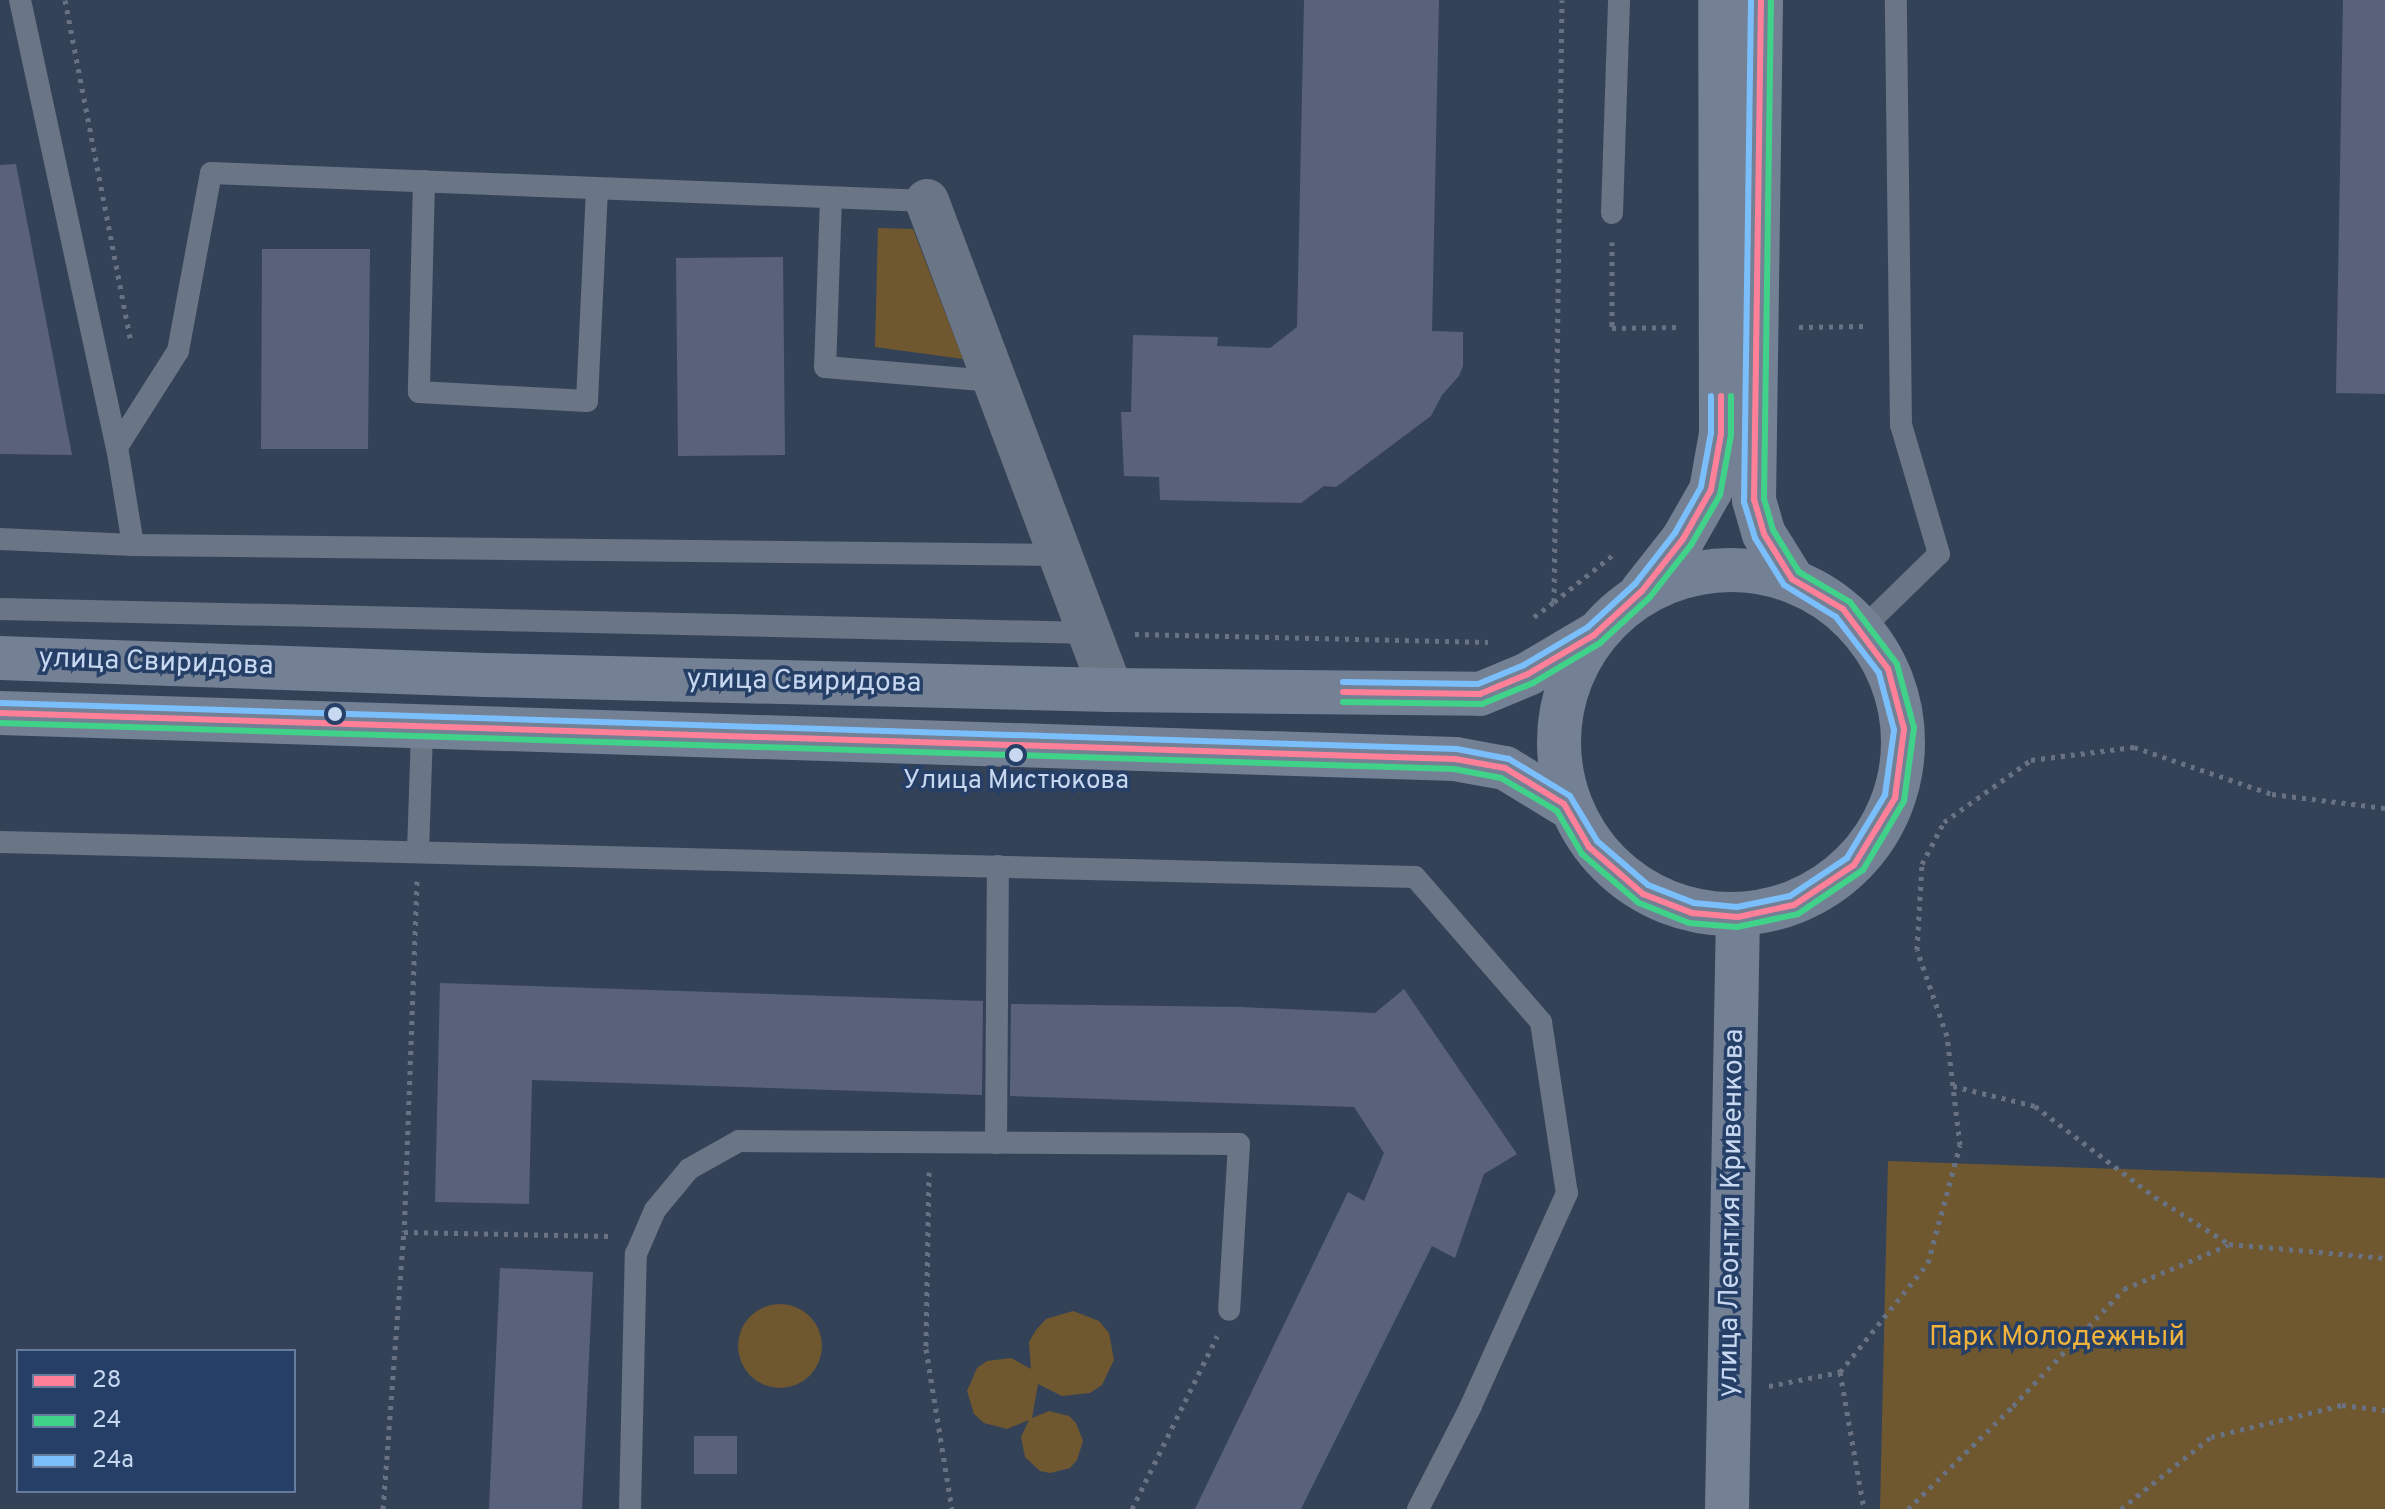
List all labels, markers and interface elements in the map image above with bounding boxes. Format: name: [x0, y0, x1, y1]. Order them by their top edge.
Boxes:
street label: улица Свиридова: [38, 642, 274, 684]
street label: улица Свиридова: [686, 663, 922, 701]
unlabelled marker: [327, 706, 343, 722]
marker: Улица Мистюкова: [1008, 747, 1024, 763]
place label: Улица Мистюкова: [903, 766, 1129, 798]
street label: улица Леонтия Кривенкова: [1712, 1028, 1752, 1398]
park label: Парк Молодежный: [1929, 1321, 2185, 1355]
legend: [16, 1349, 296, 1493]
text: 28: [92, 1366, 121, 1396]
text: 24: [92, 1406, 121, 1436]
text: 24a: [92, 1446, 134, 1476]

